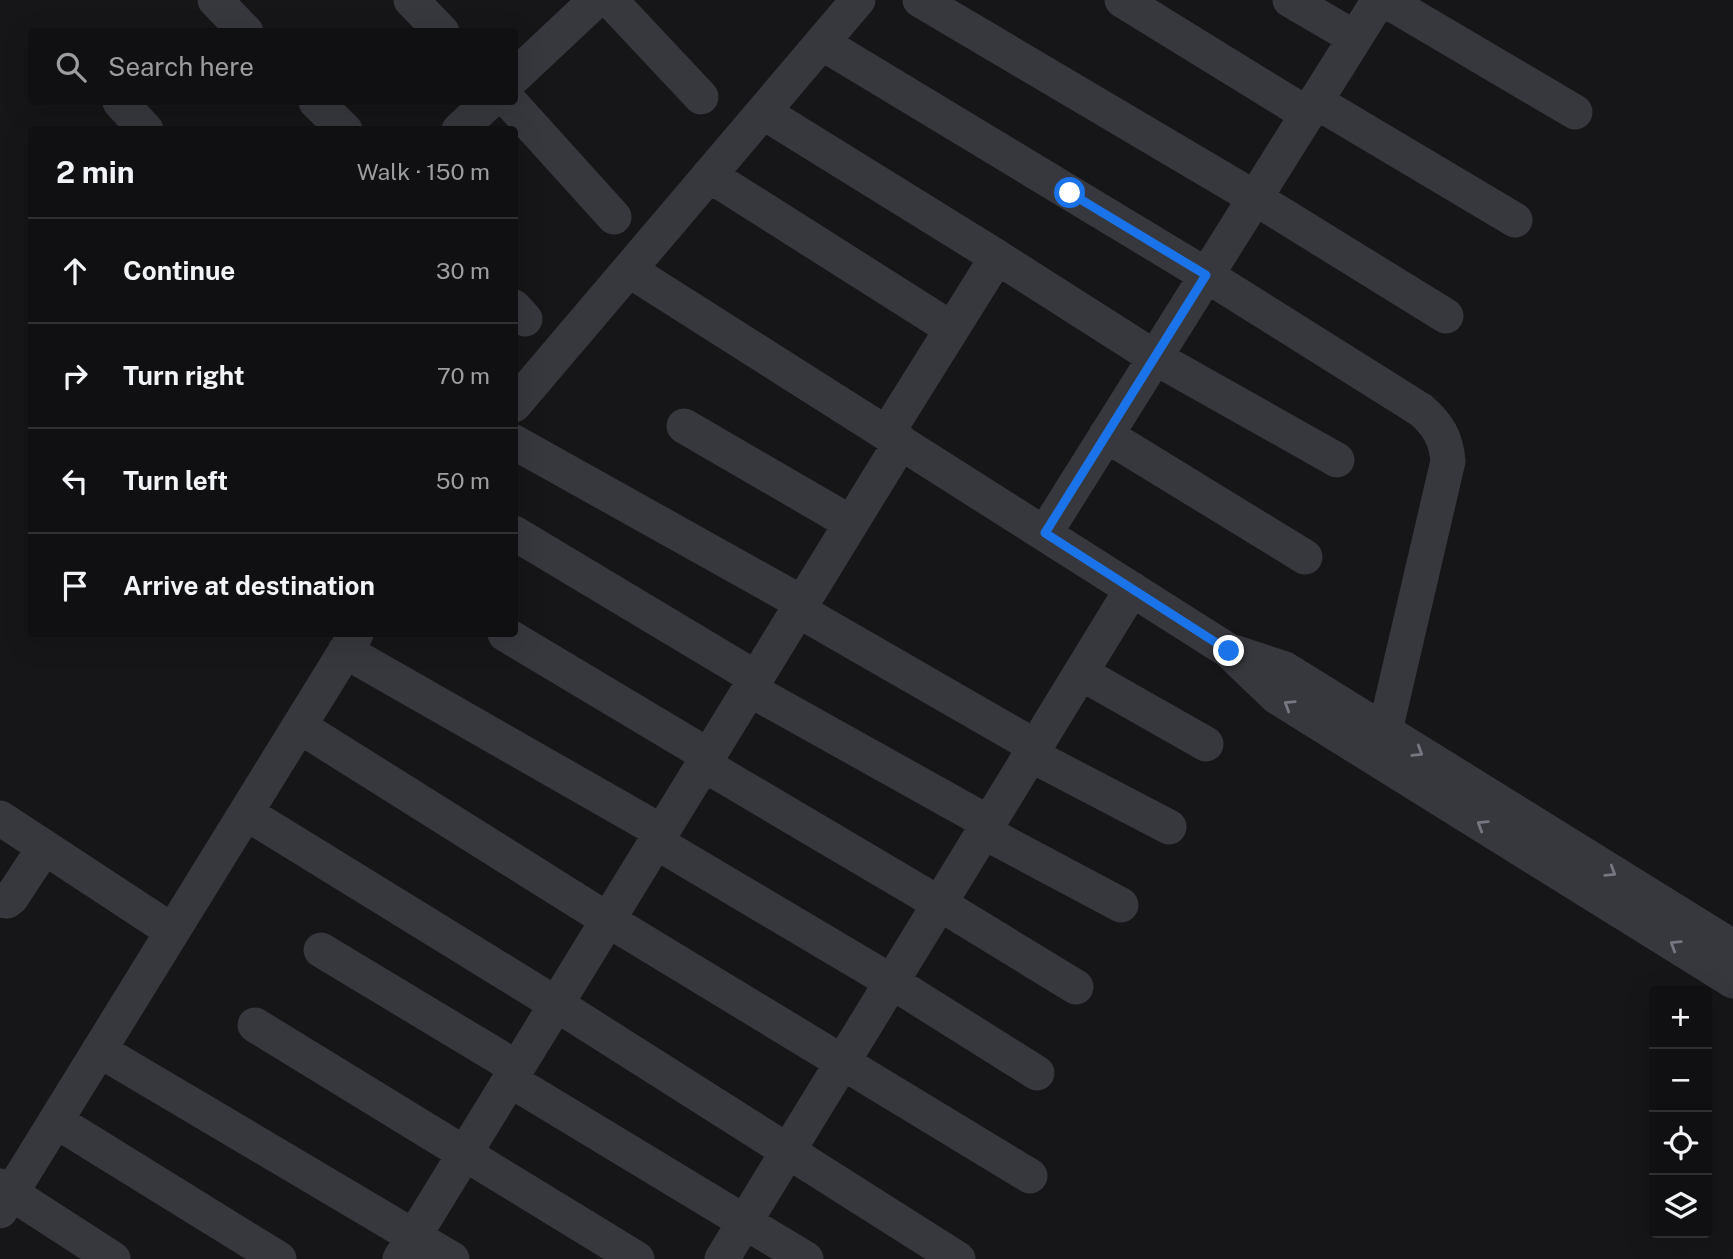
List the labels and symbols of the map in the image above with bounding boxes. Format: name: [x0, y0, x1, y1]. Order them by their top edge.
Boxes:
route start: [1054, 177, 1085, 208]
route end: [1213, 635, 1244, 666]
one-way arrow: [1283, 700, 1296, 713]
one-way arrow: [1411, 743, 1424, 756]
one-way arrow: [1477, 820, 1490, 833]
one-way arrow: [1604, 863, 1617, 876]
one-way arrow: [1670, 941, 1683, 954]

